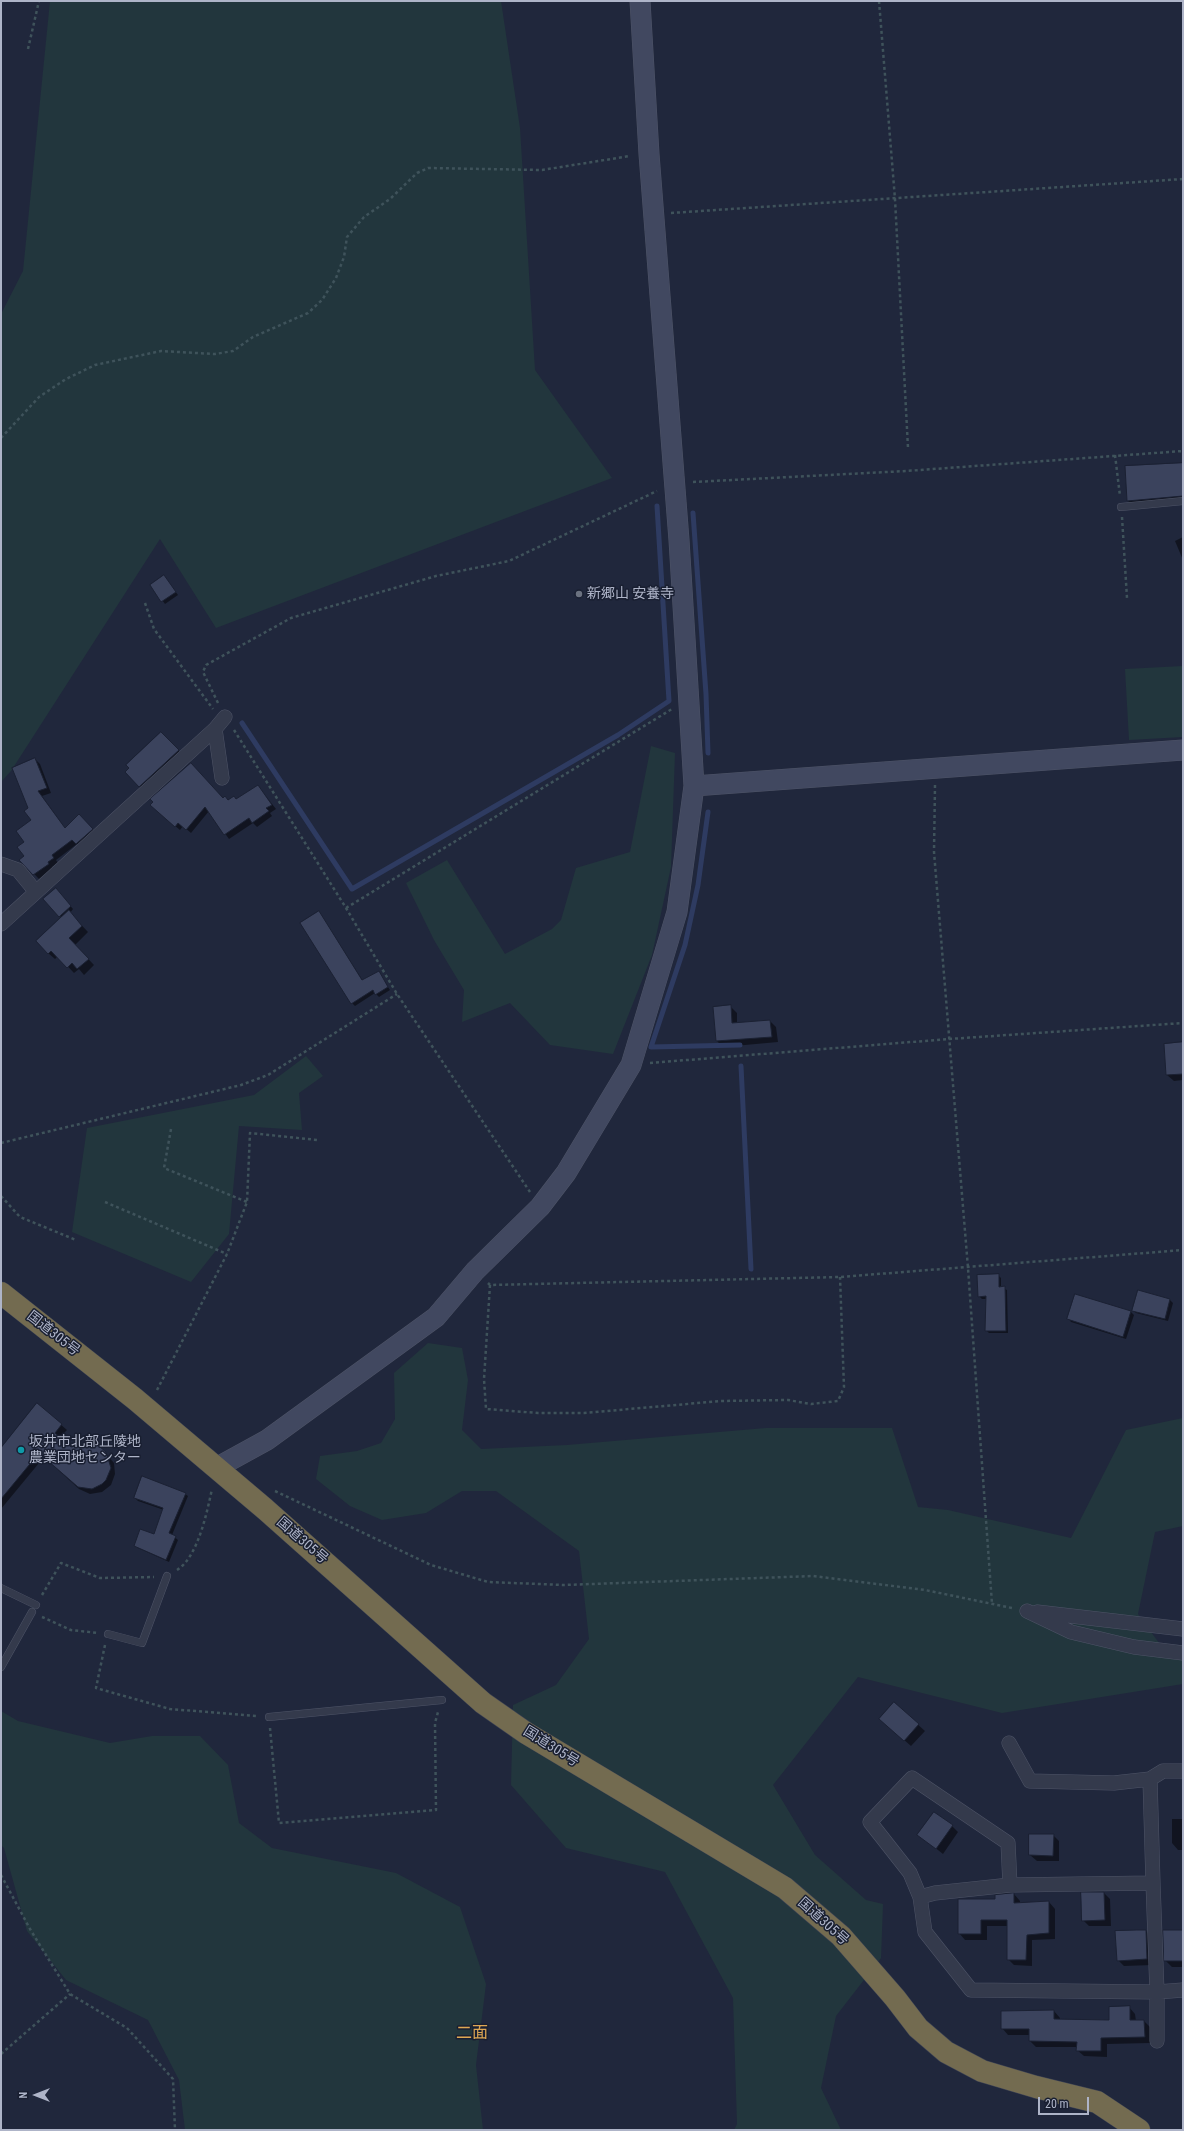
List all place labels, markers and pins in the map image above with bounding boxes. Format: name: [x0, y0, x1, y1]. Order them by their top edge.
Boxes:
place label: 新郷山 安養寺: [587, 586, 674, 602]
marker: 新郷山 安養寺: [574, 589, 584, 599]
place label: 坂井市北部丘陵地 農業団地センター: [29, 1434, 141, 1466]
marker: 坂井市北部丘陵地 農業団地センター: [16, 1445, 26, 1455]

